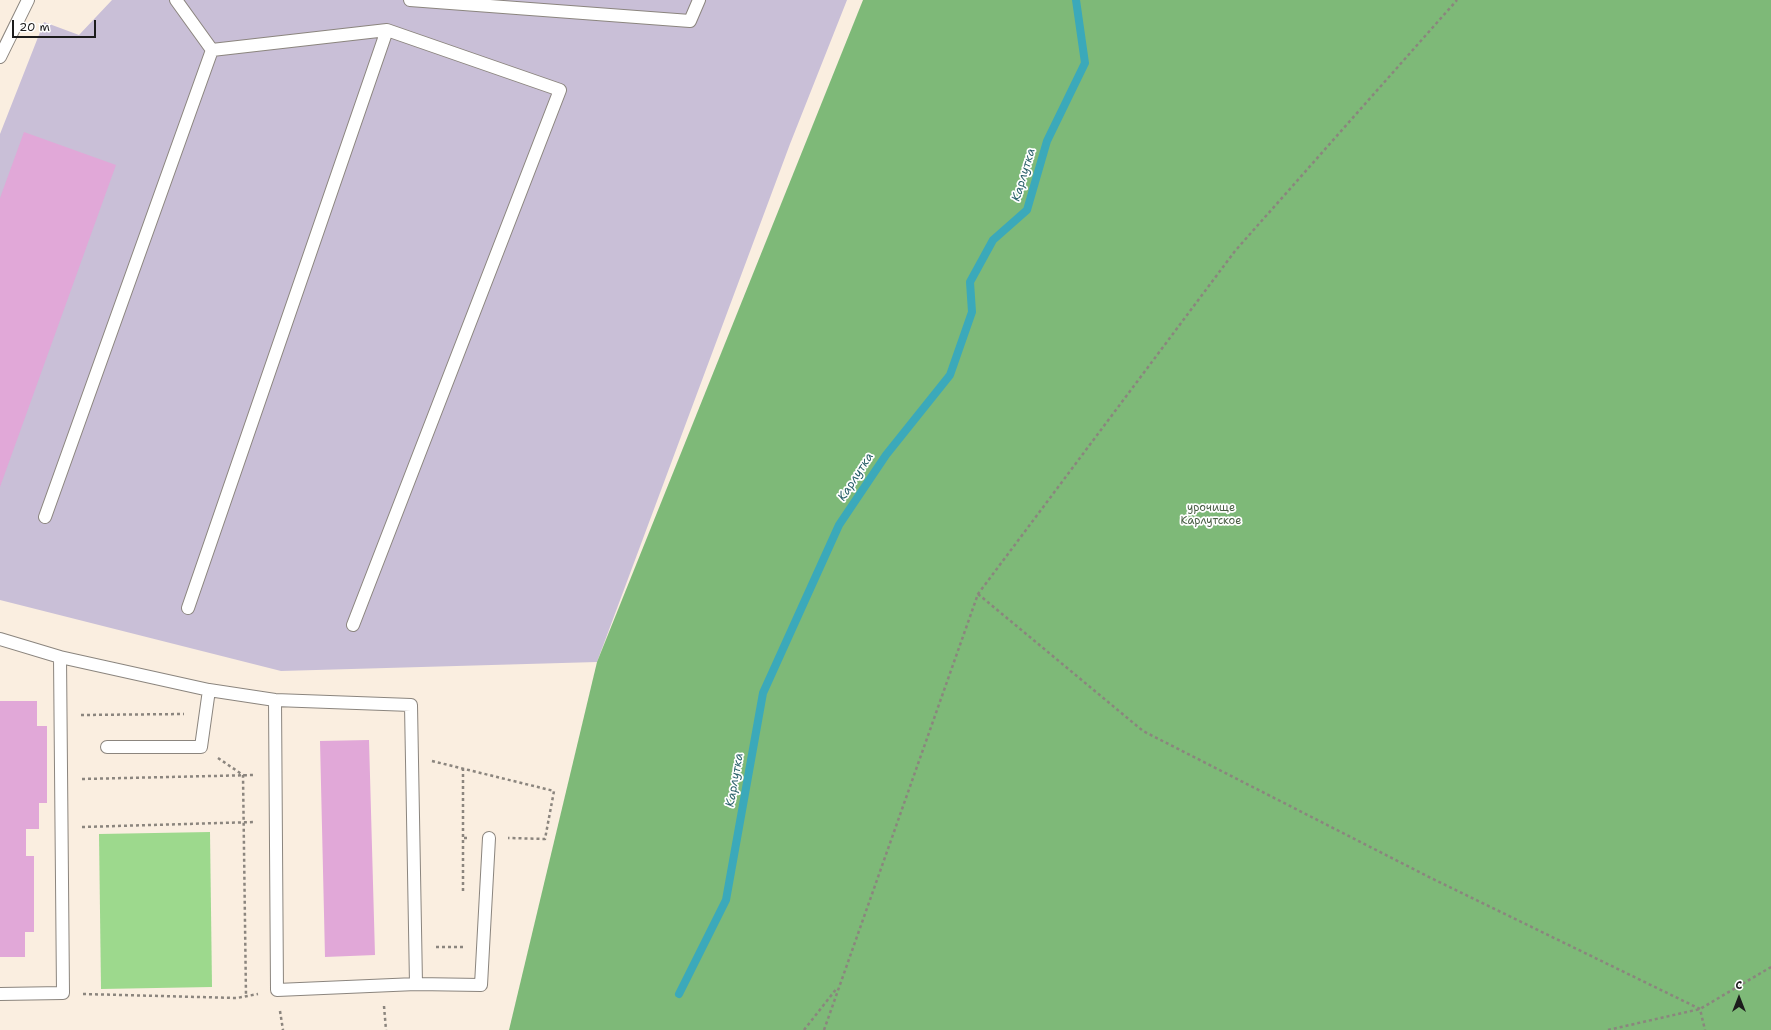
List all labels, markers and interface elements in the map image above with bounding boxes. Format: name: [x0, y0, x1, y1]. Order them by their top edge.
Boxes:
scale bar: [14, 12, 98, 38]
text: 20 m: [19, 19, 50, 35]
water label: Карлутка: [1009, 147, 1039, 203]
water label: Карлутка: [835, 450, 877, 504]
park label: урочище Карлутское: [1181, 501, 1241, 527]
water label: Карлутка: [723, 752, 747, 808]
north arrow: [1719, 978, 1759, 1018]
text: С: [1736, 978, 1742, 993]

